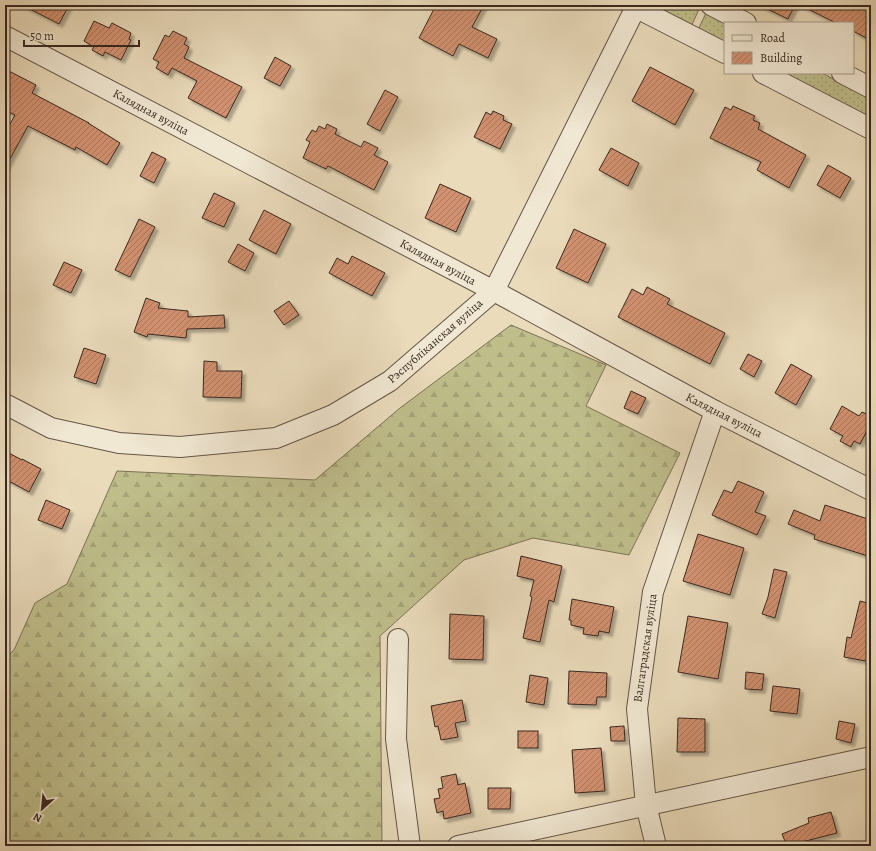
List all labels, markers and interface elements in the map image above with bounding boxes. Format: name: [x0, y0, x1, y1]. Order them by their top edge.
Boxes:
scale bar: [24, 22, 139, 48]
legend: [724, 22, 854, 74]
text: 50 m: [30, 28, 54, 44]
text: Road: [760, 30, 786, 46]
text: Building: [760, 50, 802, 66]
street label: Калядная вуліца: [110, 85, 192, 139]
street label: Калядная вуліца: [397, 235, 479, 289]
street label: Рэспубліканская вуліца: [384, 295, 486, 387]
street label: Калядная вуліца: [683, 389, 766, 441]
street label: Валгаградская вуліца: [629, 592, 661, 703]
north arrow: [22, 789, 62, 829]
text: N: [31, 809, 45, 826]

